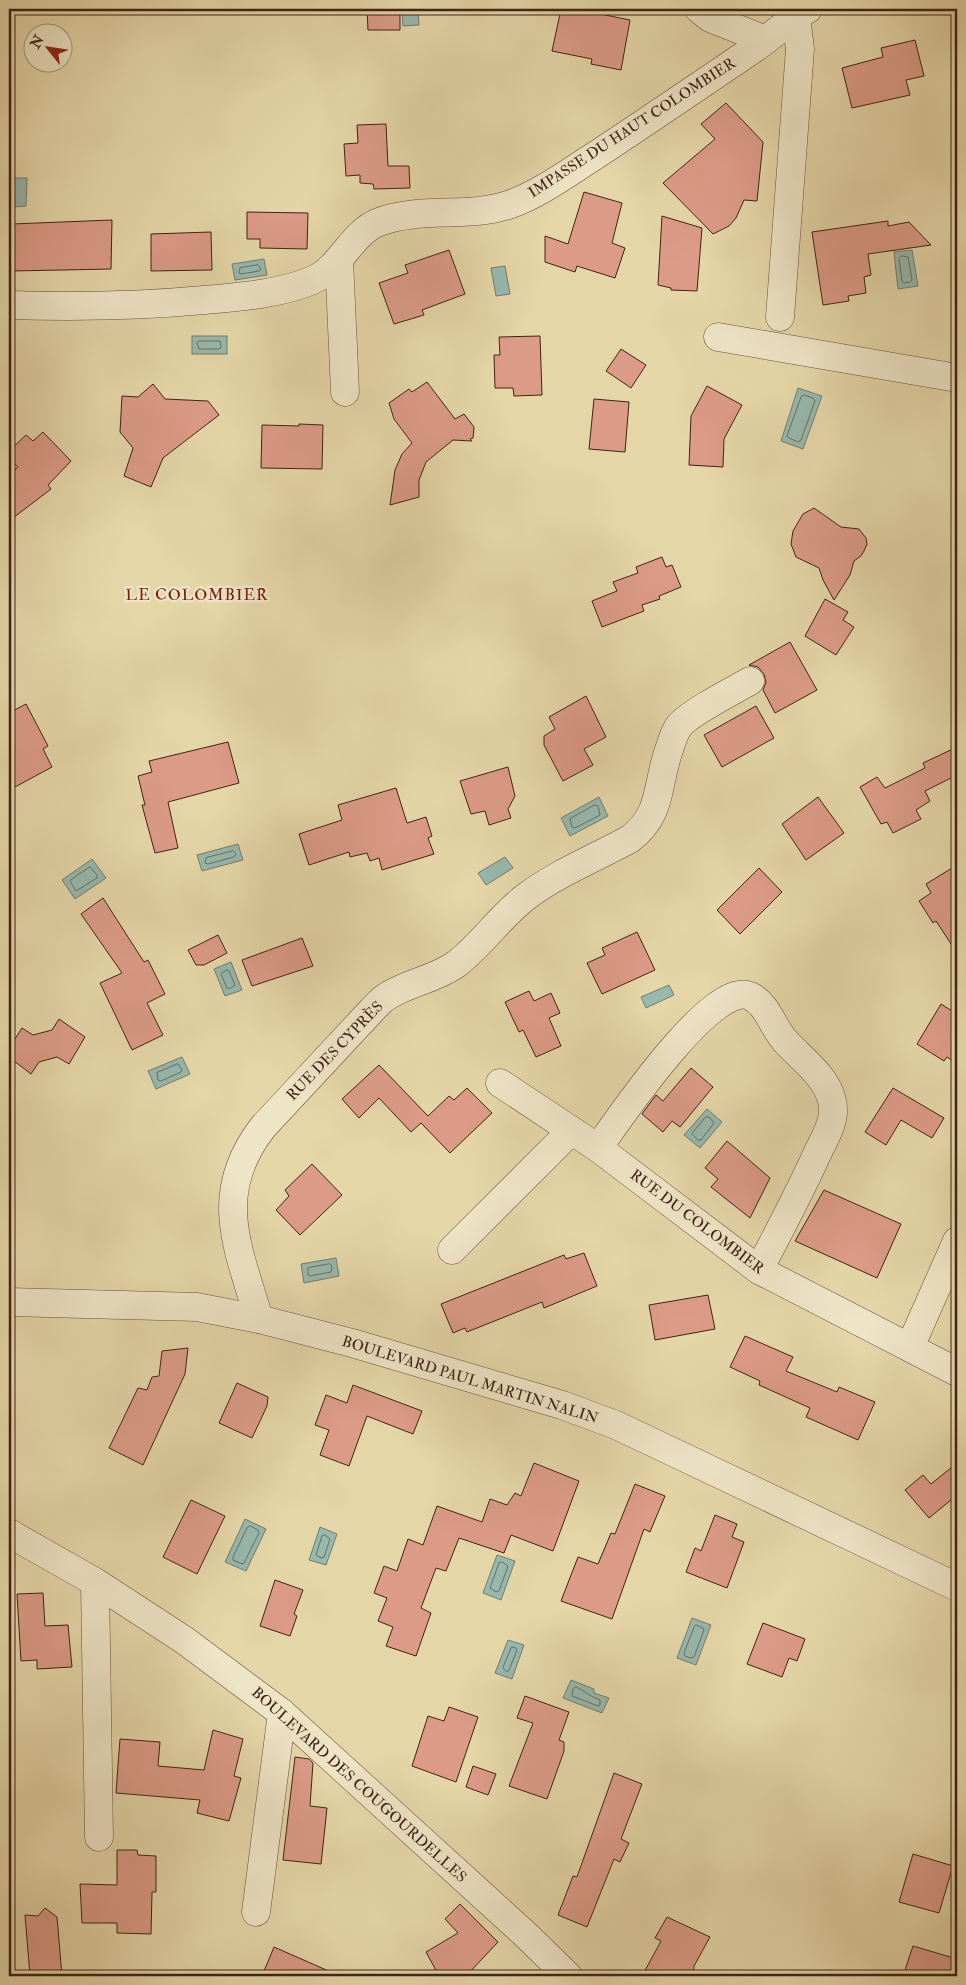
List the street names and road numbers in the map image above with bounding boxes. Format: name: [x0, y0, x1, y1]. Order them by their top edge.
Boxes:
street label: IMPASSE DU HAUT COLOMBIER: [525, 53, 740, 202]
street label: RUE DES CYPRÈS: [282, 996, 387, 1105]
street label: RUE DU COLOMBIER: [626, 1165, 769, 1279]
street label: BOULEVARD PAUL MARTIN NALIN: [340, 1332, 601, 1428]
street label: BOULEVARD DES COUGOURDELLES: [247, 1683, 471, 1887]

